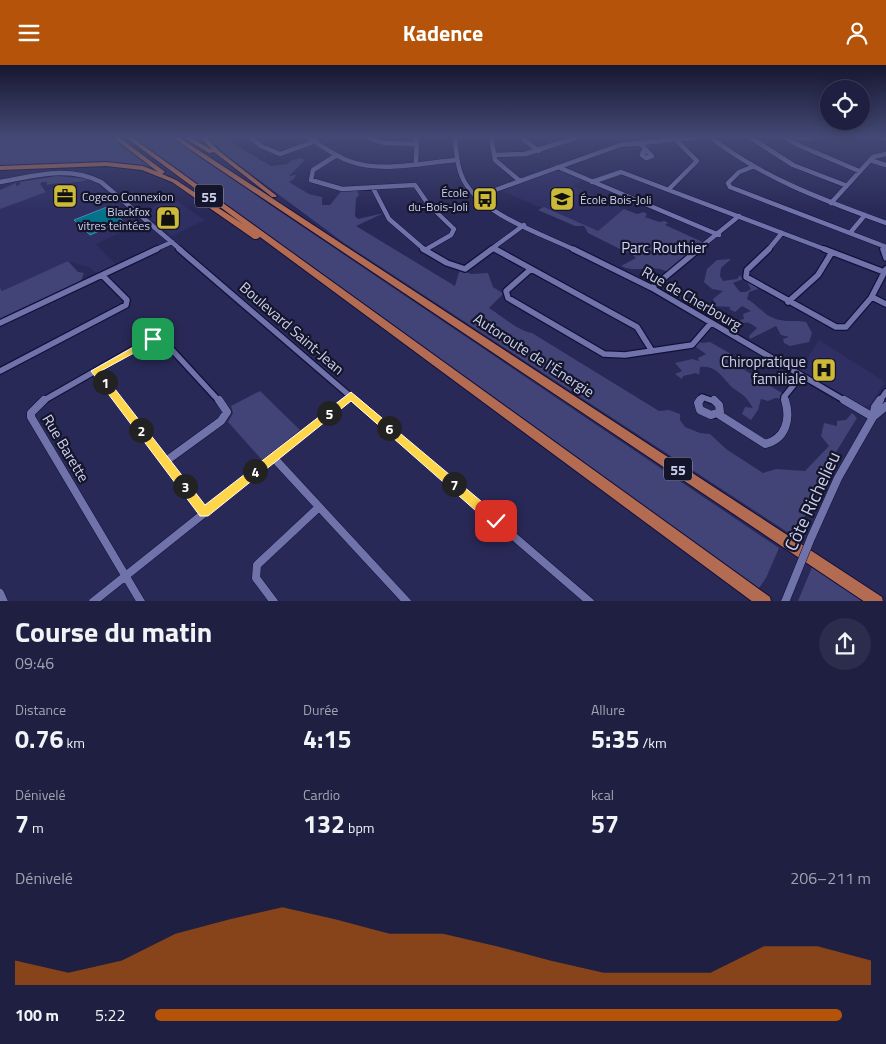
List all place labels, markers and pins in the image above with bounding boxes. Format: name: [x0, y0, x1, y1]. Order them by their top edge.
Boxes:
office icon: Cogeco Connexion: [52, 183, 78, 209]
place label: École du-Bois-Joli: [408, 183, 468, 216]
bus stop icon: École du-Bois-Joli: [472, 186, 498, 212]
school or university icon: École Bois-Joli: [549, 186, 575, 212]
place label: Cogeco Connexion: [82, 187, 174, 206]
place label: École Bois-Joli: [580, 190, 651, 209]
place label: Blackfox vitres teintées: [78, 202, 151, 235]
shop icon: Blackfox vitres teintées: [155, 205, 181, 231]
pin: [132, 318, 174, 360]
place label: Chiropratique familiale: [721, 350, 806, 390]
hospital icon: Chiropratique familiale: [811, 357, 837, 383]
pin: 1: [92, 369, 118, 395]
pin: 5: [316, 401, 342, 425]
pin: 6: [376, 415, 402, 441]
pin: 2: [128, 417, 154, 443]
pin: 4: [242, 459, 268, 483]
pin: 7: [442, 471, 466, 497]
pin: 3: [172, 473, 198, 499]
pin: [475, 500, 517, 542]

